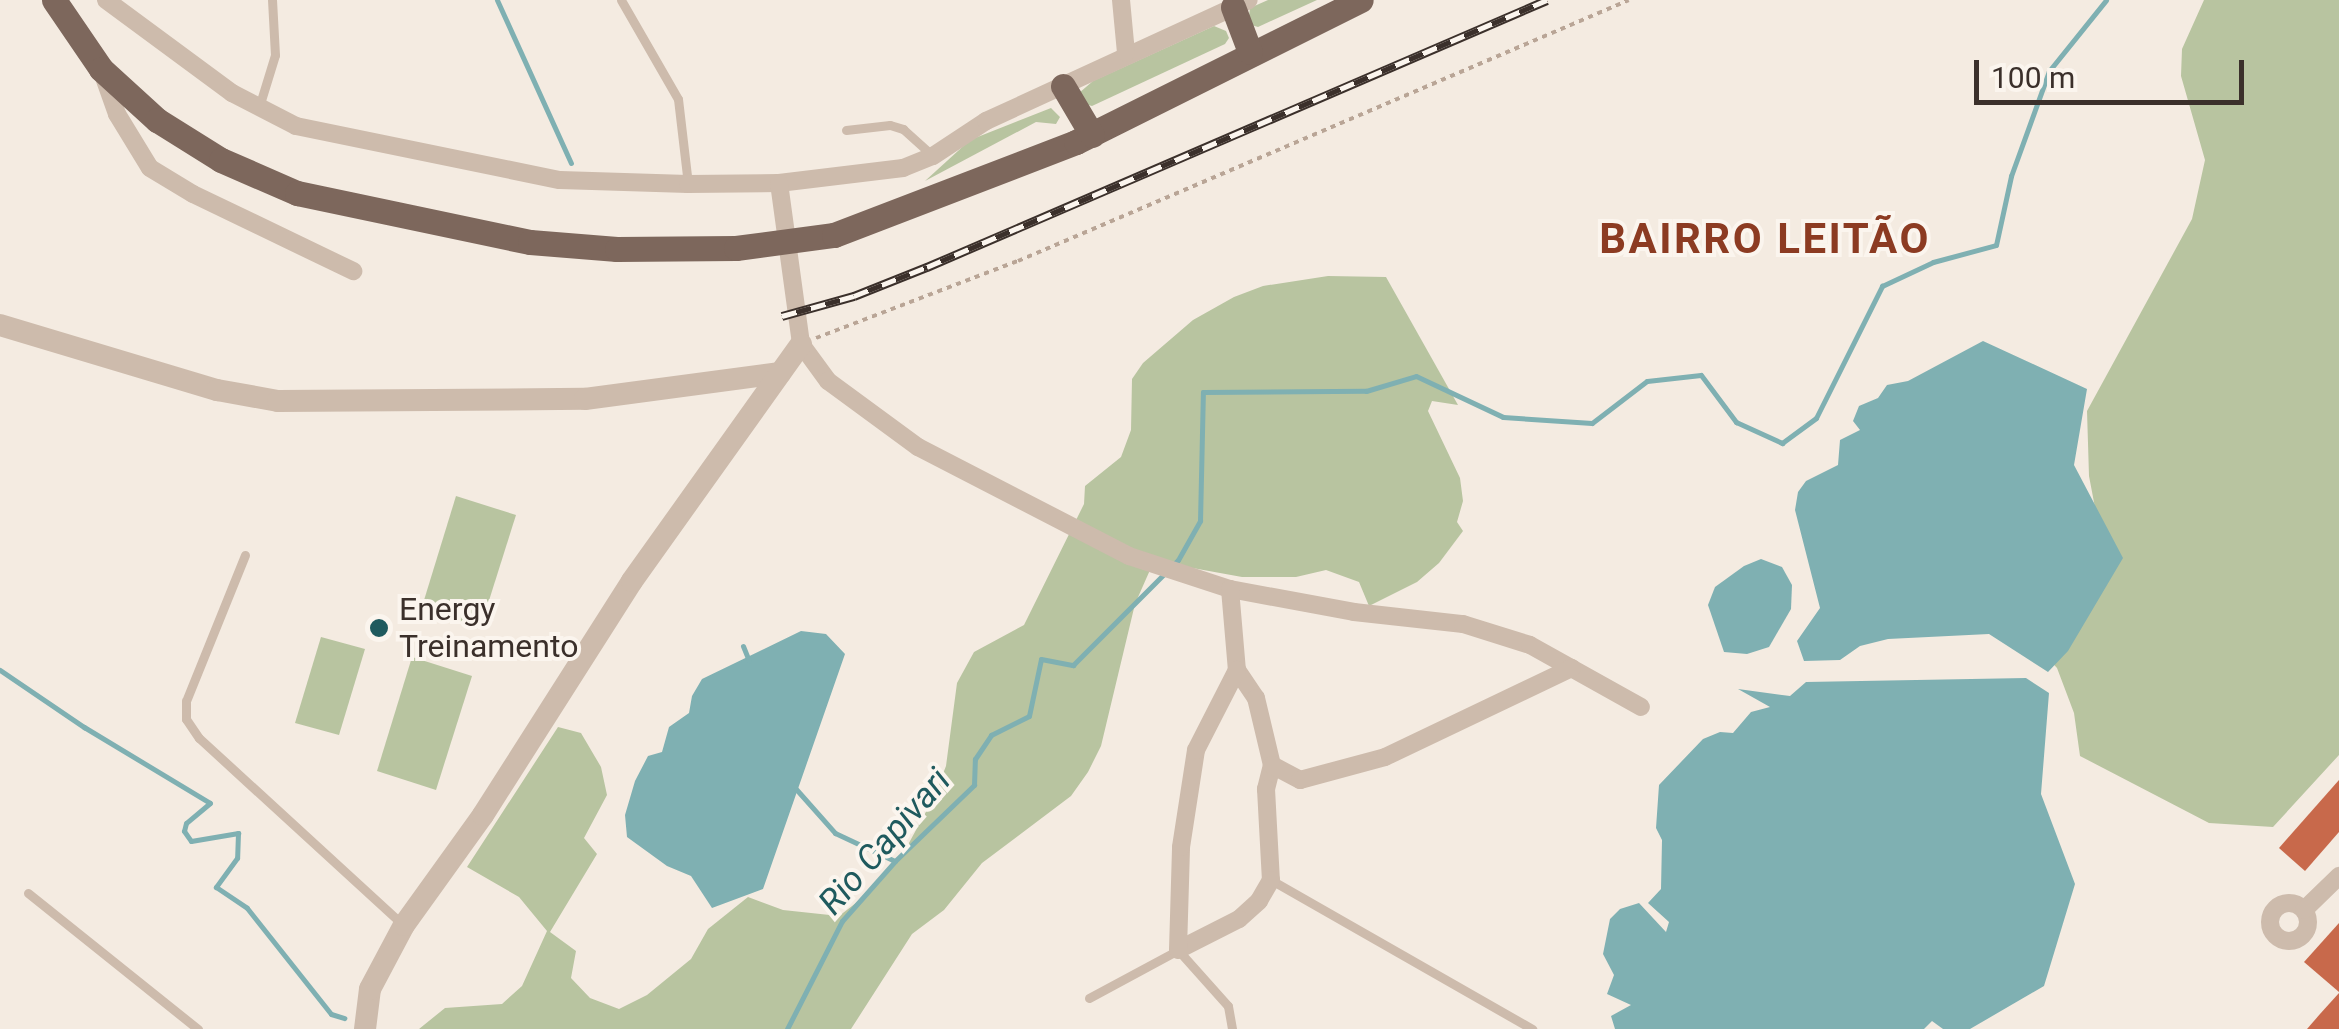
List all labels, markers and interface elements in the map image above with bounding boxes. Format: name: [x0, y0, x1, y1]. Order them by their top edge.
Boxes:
scale bar: [1979, 40, 2249, 102]
text: 100 m: [1991, 60, 2075, 95]
district label: BAIRRO LEITÃO: [1599, 214, 1931, 264]
place label: Energy Treinamento: [399, 591, 578, 666]
marker: Energy Treinamento: [368, 617, 390, 639]
water label: Rio Capivari: [810, 761, 960, 923]

